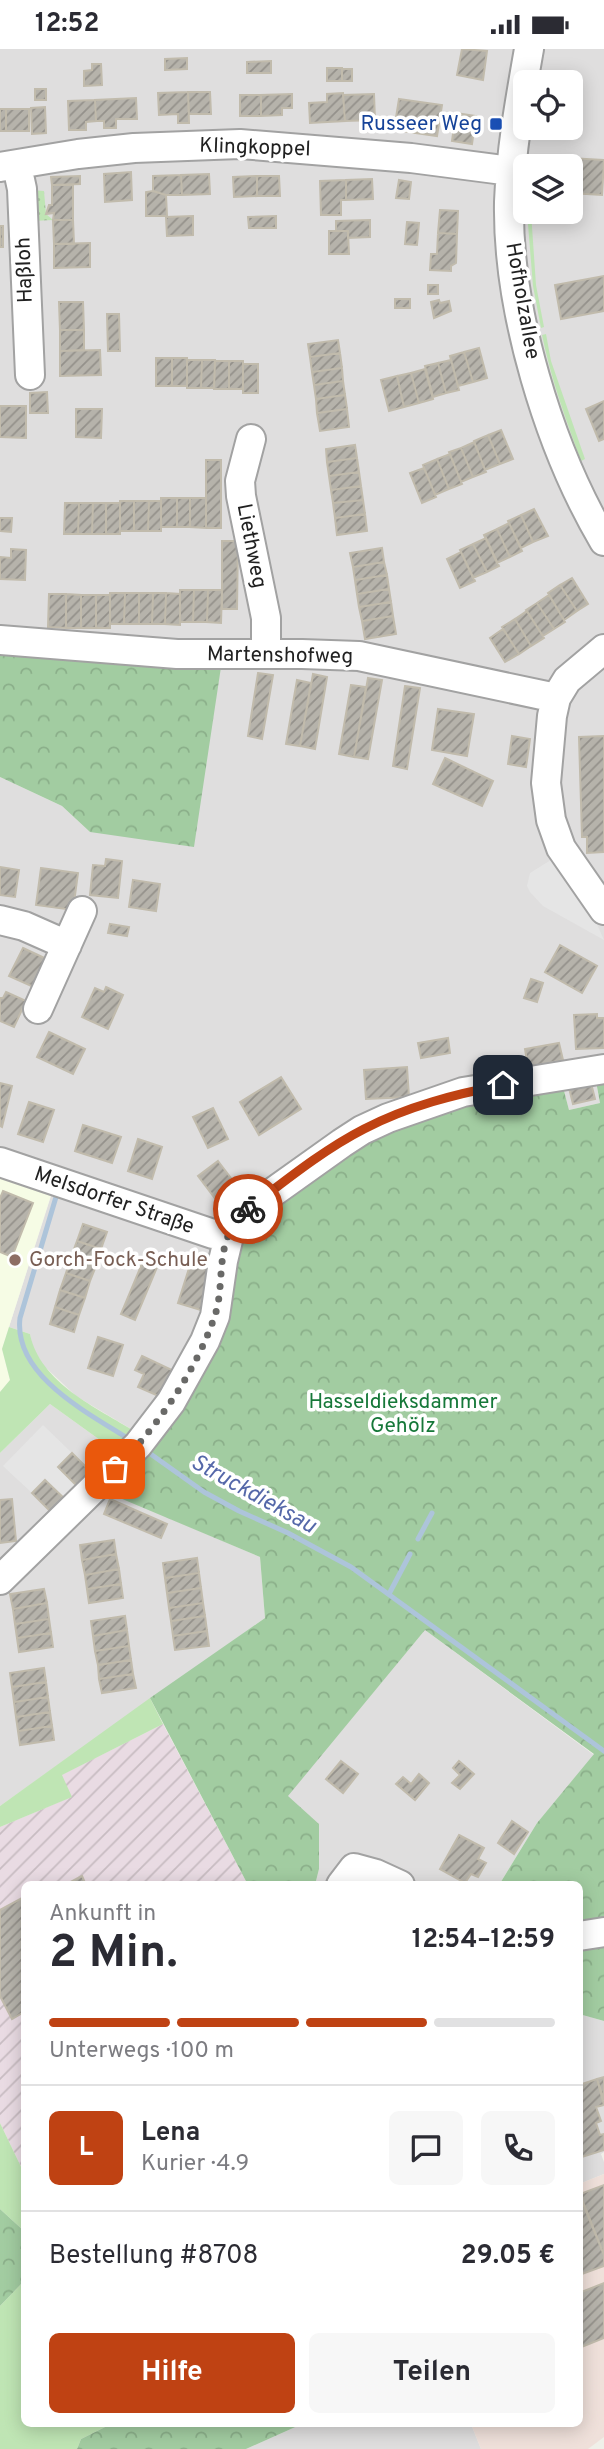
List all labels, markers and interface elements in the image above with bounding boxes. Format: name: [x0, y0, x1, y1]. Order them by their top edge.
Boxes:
text: 12:52: [35, 8, 99, 41]
map controls: [513, 70, 583, 224]
button: locate: [513, 70, 583, 140]
place label: Russeer Weg: [360, 111, 482, 138]
marker: Russeer Weg: [488, 116, 504, 132]
street label: Klingkoppel: [199, 133, 311, 163]
button: layers: [513, 154, 583, 224]
street label: Haßloh: [10, 237, 40, 303]
street label: Hofholzallee: [498, 240, 546, 362]
street label: Liethweg: [230, 501, 272, 591]
street label: Martenshofweg: [207, 641, 353, 671]
pin: [473, 1055, 533, 1115]
icon: home: [484, 1066, 522, 1104]
street label: Melsdorfer Straße: [30, 1161, 198, 1241]
courier: [213, 1174, 283, 1244]
icon: bike: [229, 1190, 267, 1228]
place label: Gorch-Fock-Schule: [29, 1247, 208, 1274]
marker: Gorch-Fock-Schule: [7, 1252, 23, 1268]
park label: Hasseldieksdammer Gehölz: [308, 1389, 498, 1440]
pin: [85, 1439, 145, 1499]
water label: Struckdieksau: [185, 1449, 321, 1542]
icon: bag: [96, 1450, 134, 1488]
text: Ankunft in: [49, 1900, 156, 1929]
text: 12:54–12:59: [412, 1924, 555, 1957]
text: 2 Min.: [49, 1925, 178, 1984]
text: Unterwegs · 100 m: [49, 2037, 234, 2066]
button: chat: [389, 2111, 463, 2185]
button: phone: [481, 2111, 555, 2185]
text: Lena: [141, 2117, 200, 2150]
text: L: [79, 2132, 93, 2165]
text: Kurier · 4.9: [141, 2150, 249, 2179]
text: Bestellung #8708: [49, 2240, 258, 2273]
text: 29.05 €: [461, 2240, 555, 2273]
button: Hilfe: [49, 2333, 295, 2413]
button: Teilen: [309, 2333, 555, 2413]

